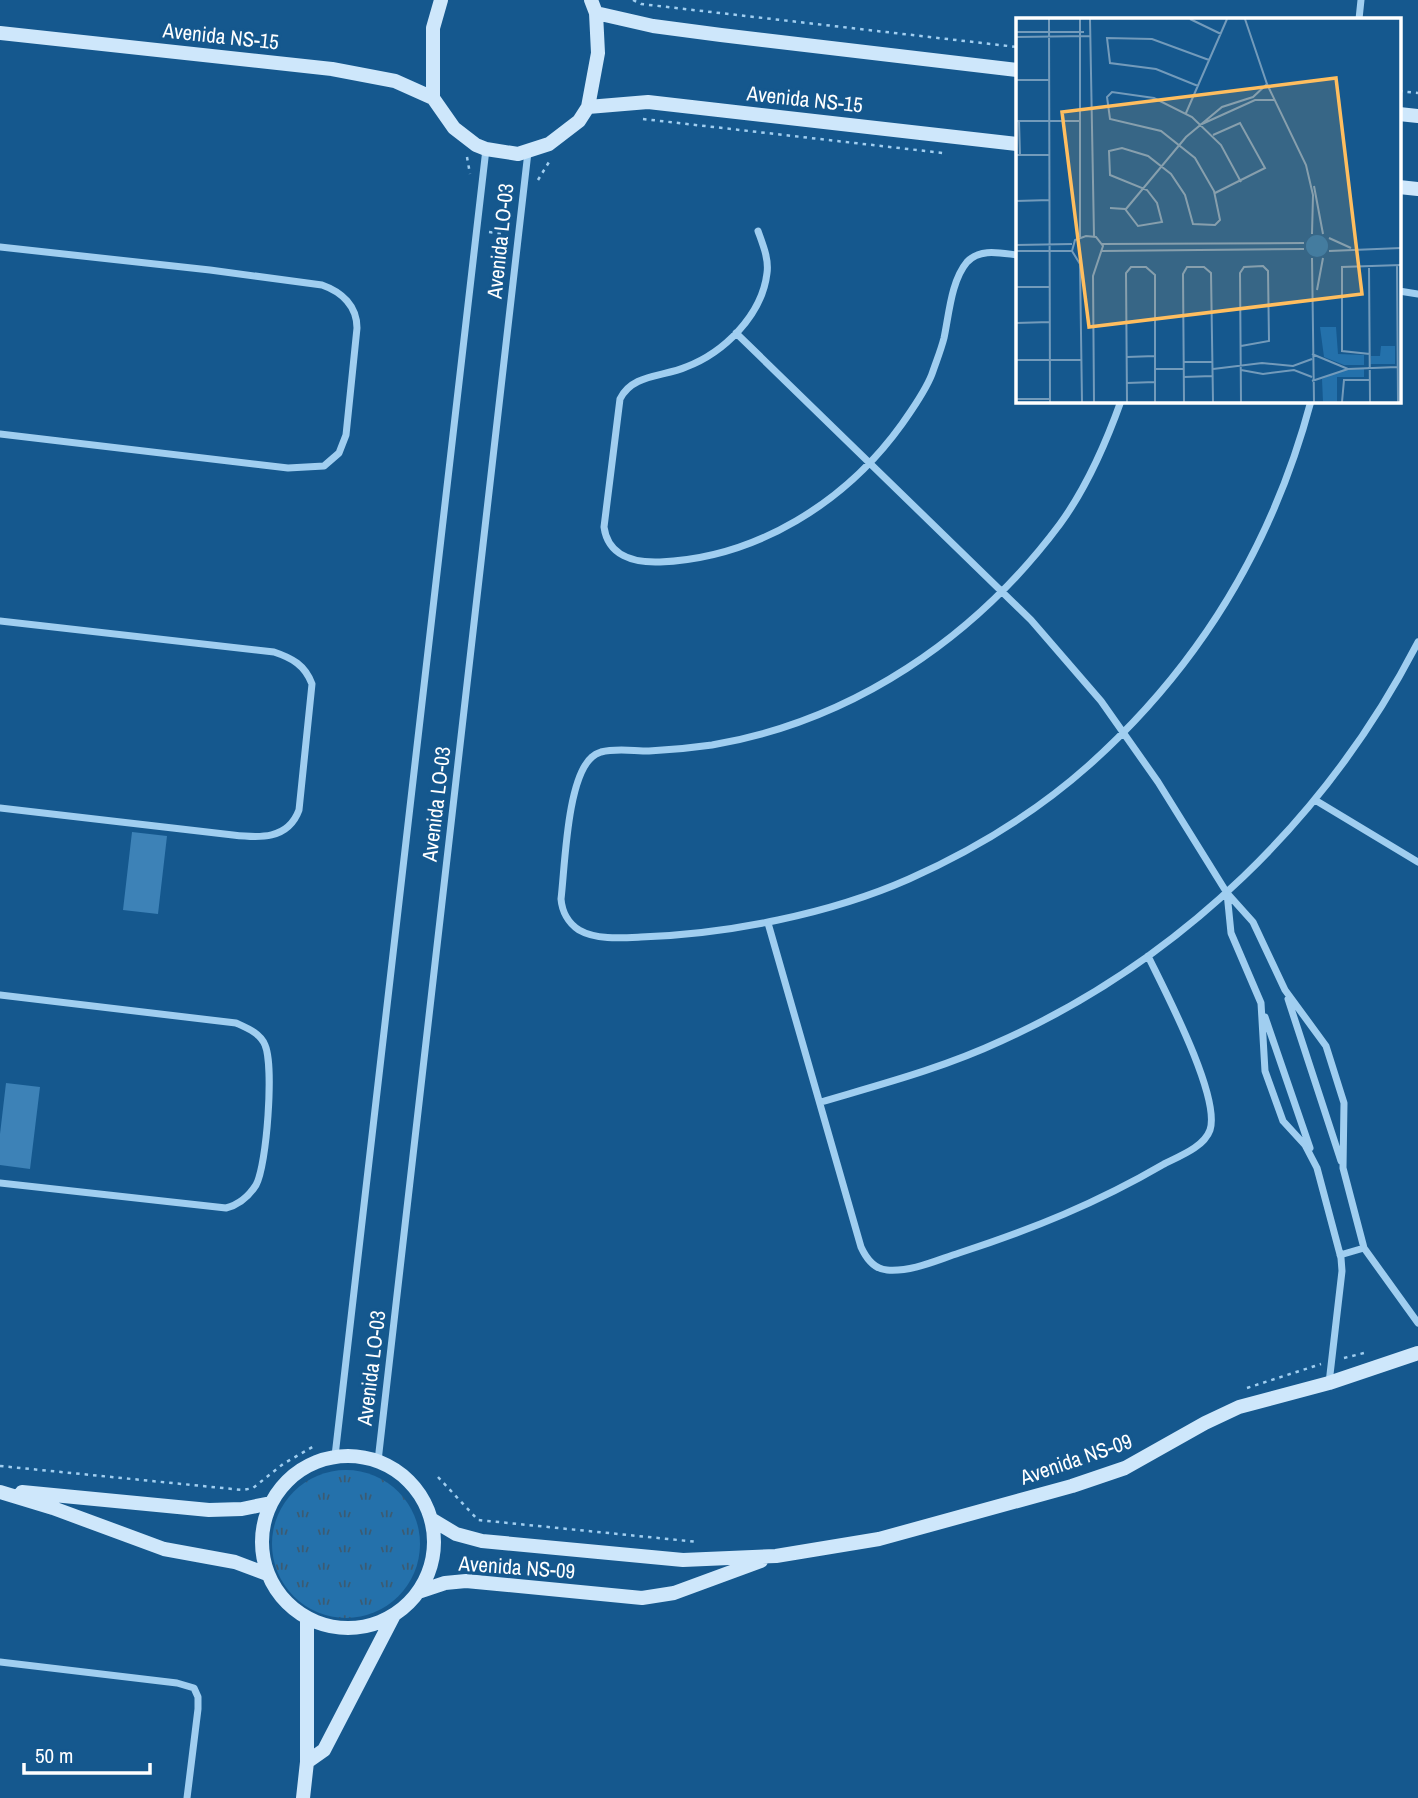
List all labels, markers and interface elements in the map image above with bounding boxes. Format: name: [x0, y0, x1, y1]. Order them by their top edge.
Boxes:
street label: Avenida NS-15: [161, 15, 280, 57]
inset map: [1016, 18, 1400, 402]
street label: Avenida NS-15: [745, 78, 864, 120]
street label: Avenida LO-03: [479, 182, 520, 301]
street label: Avenida LO-03: [414, 745, 457, 864]
street label: Avenida LO-03: [349, 1309, 392, 1428]
street label: Avenida NS-09: [1015, 1426, 1136, 1492]
street label: Avenida NS-09: [457, 1548, 576, 1586]
scale bar: [24, 1731, 150, 1775]
text: 50 m: [35, 1741, 73, 1770]

